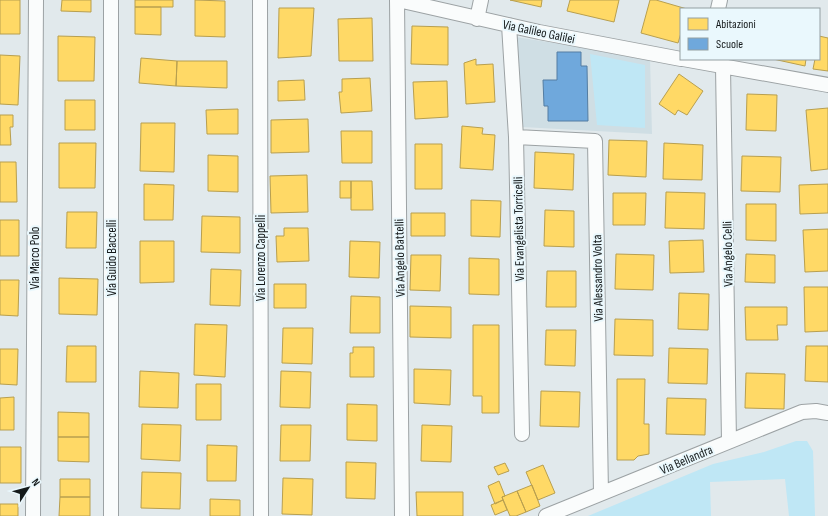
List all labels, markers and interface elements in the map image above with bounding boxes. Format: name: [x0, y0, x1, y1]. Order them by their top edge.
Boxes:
legend: [680, 8, 820, 60]
street label: Via Galileo Galilei: [501, 17, 576, 47]
text: Abitazioni: [715, 17, 756, 32]
text: Scuole: [716, 37, 743, 52]
street label: Via Evangelista Torricelli: [510, 176, 528, 282]
street label: Via Lorenzo Cappelli: [253, 215, 269, 301]
street label: Via Angelo Battelli: [391, 219, 409, 297]
street label: Via Guido Baccelli: [104, 220, 120, 296]
street label: Via Angelo Celli: [719, 221, 737, 287]
street label: Via Marco Polo: [27, 227, 43, 289]
street label: Via Alessandro Volta: [589, 234, 607, 322]
street label: Via Bellandra: [658, 442, 715, 478]
north arrow: [8, 468, 48, 508]
text: N: [29, 476, 43, 489]

